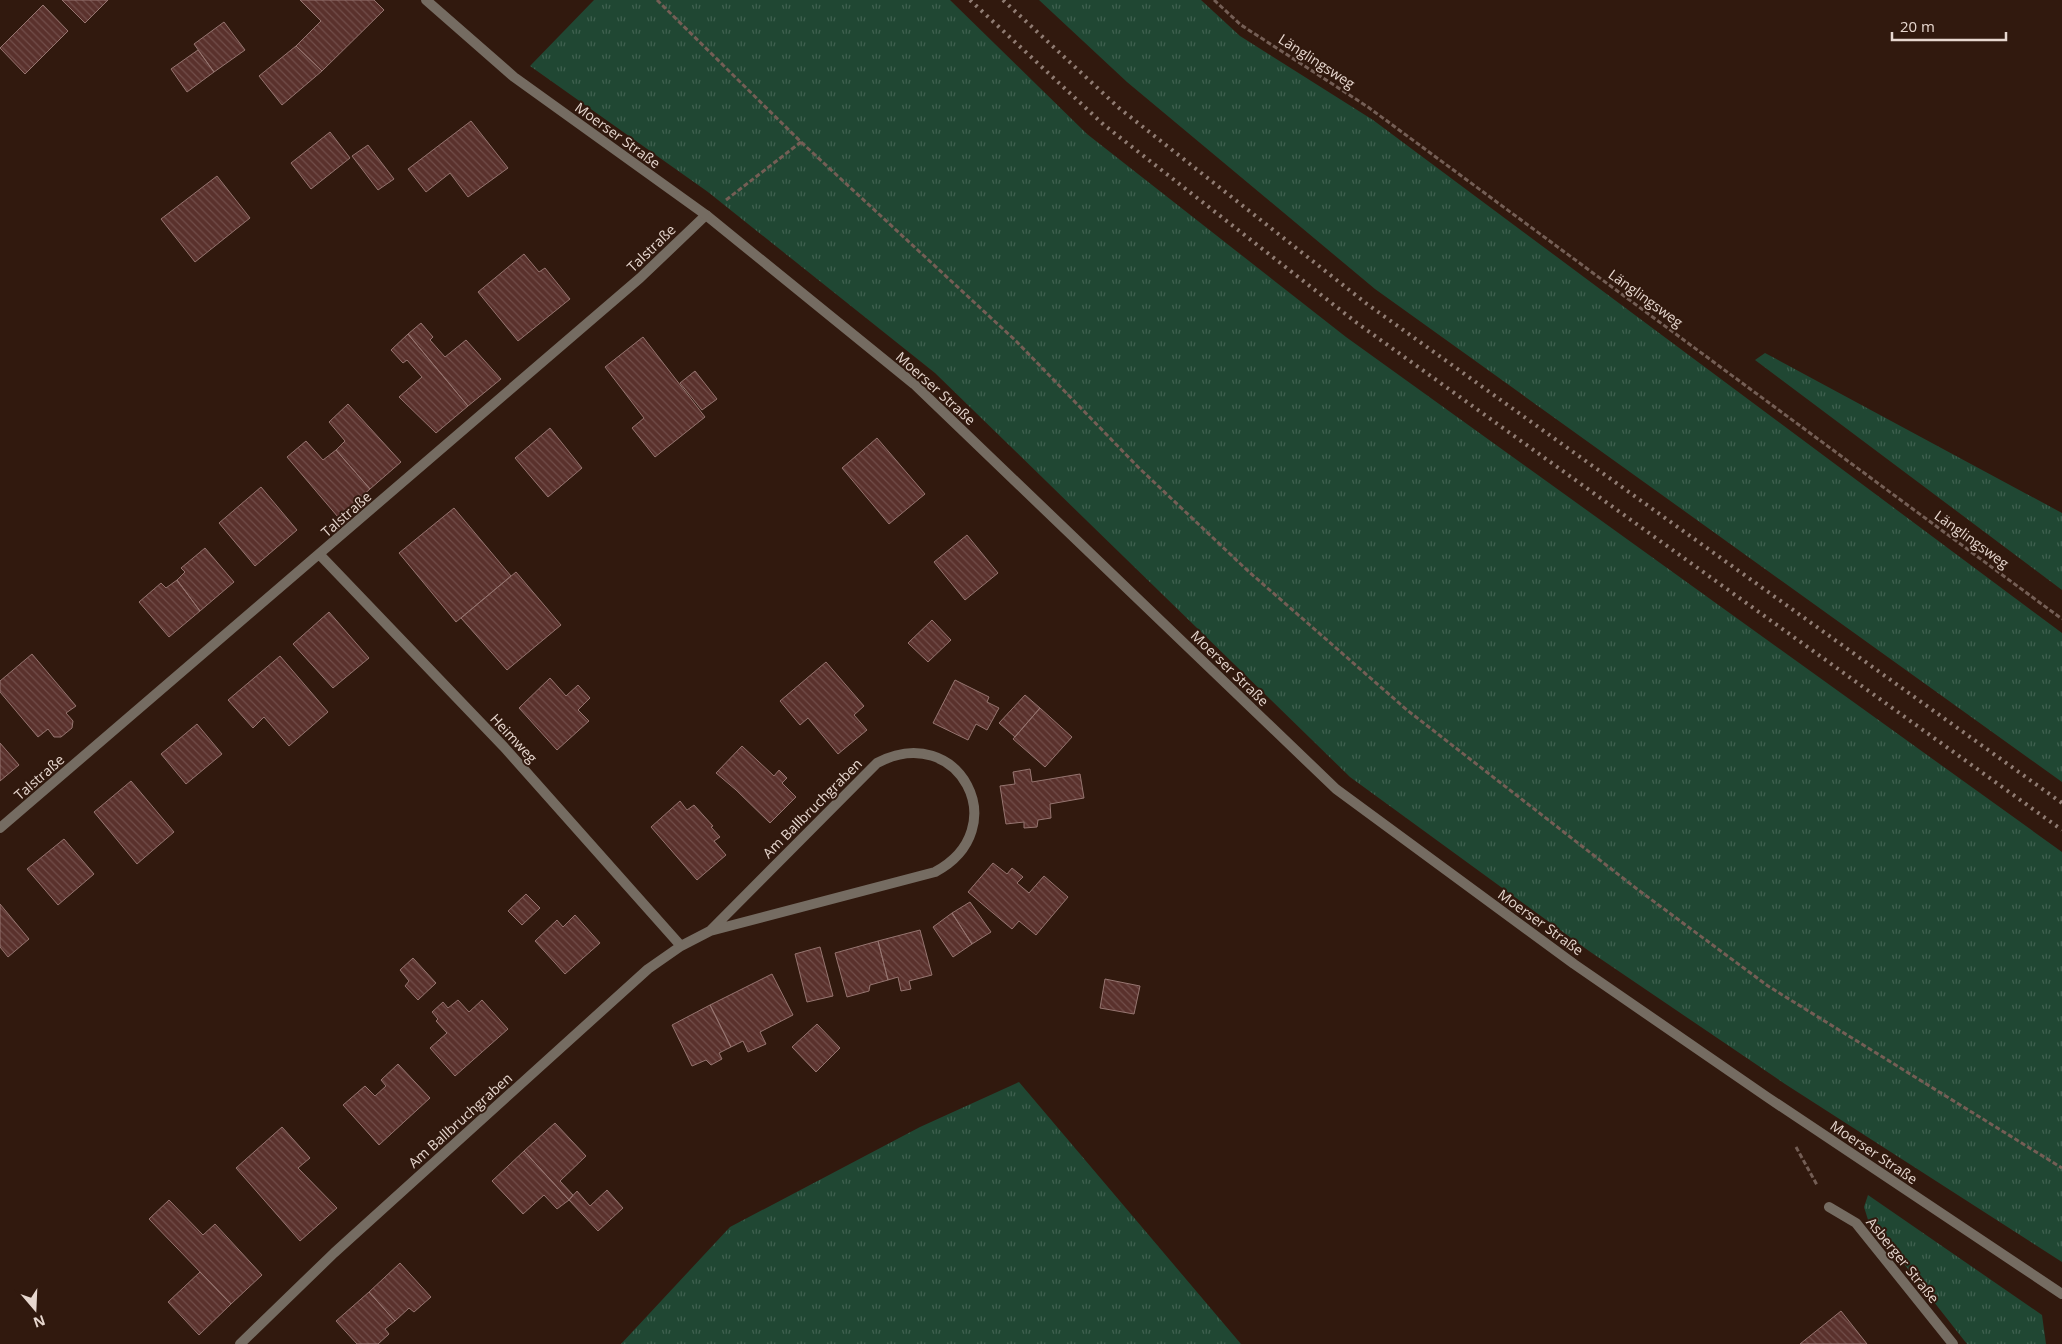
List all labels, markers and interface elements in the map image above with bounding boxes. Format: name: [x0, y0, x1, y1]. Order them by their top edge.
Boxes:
scale bar: [1892, 10, 2006, 42]
text: 20 m: [1900, 16, 1935, 36]
street label: Länglingsweg: [1275, 29, 1359, 93]
street label: Moerser Straße: [571, 98, 665, 173]
street label: Talstraße: [623, 220, 680, 276]
street label: Länglingsweg: [1605, 265, 1687, 332]
street label: Moerser Straße: [892, 347, 980, 429]
street label: Talstraße: [317, 487, 375, 541]
street label: Länglingsweg: [1931, 506, 2013, 573]
street label: Moerser Straße: [1187, 626, 1273, 710]
street label: Heimweg: [486, 709, 542, 767]
street label: Talstraße: [10, 750, 68, 804]
street label: Am Ballbruchgraben: [758, 754, 866, 862]
street label: Moerser Straße: [1494, 885, 1588, 960]
street label: Am Ballbruchgraben: [404, 1068, 516, 1172]
street label: Moerser Straße: [1827, 1116, 1921, 1188]
street label: Asberger Straße: [1862, 1213, 1944, 1307]
north arrow: [10, 1284, 60, 1334]
text: N: [31, 1311, 48, 1333]

